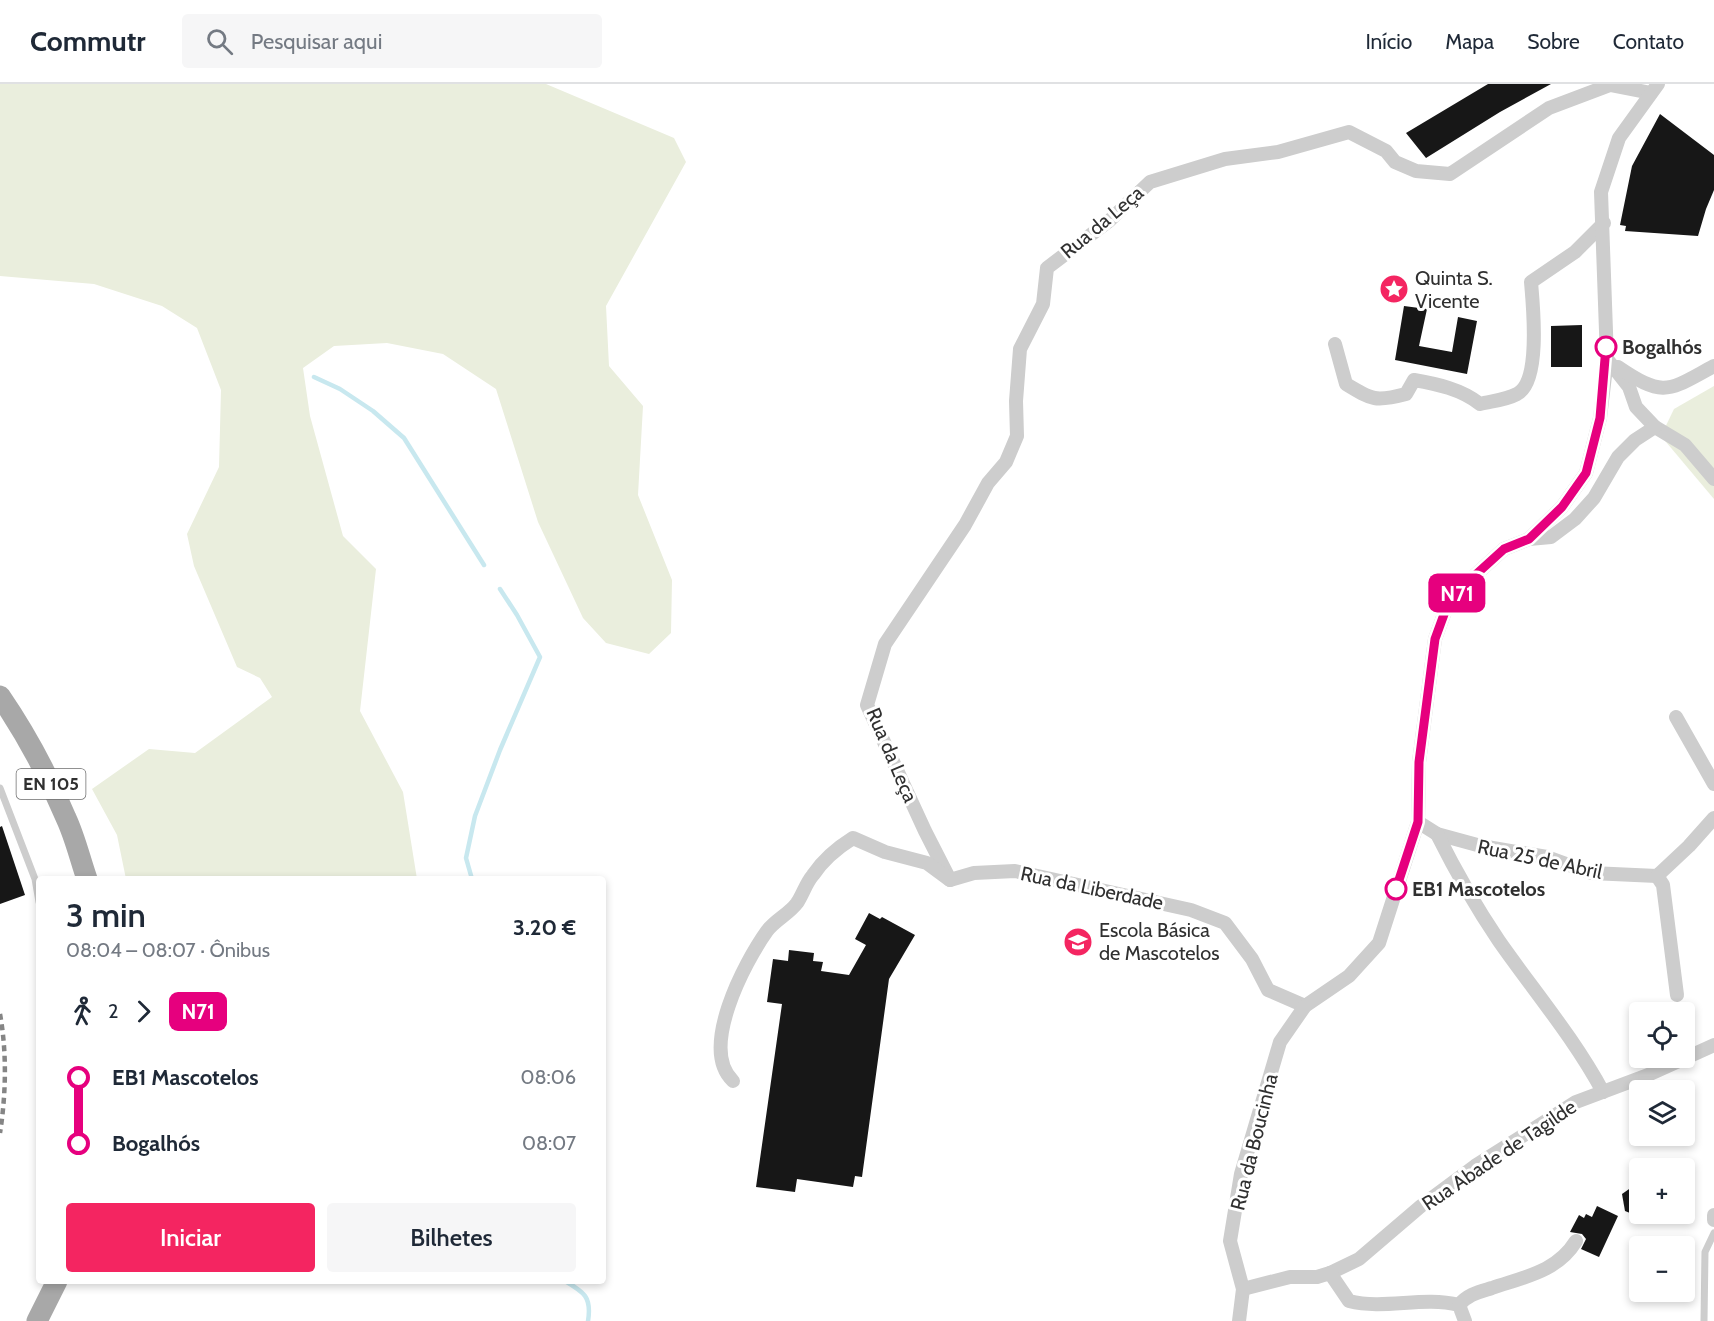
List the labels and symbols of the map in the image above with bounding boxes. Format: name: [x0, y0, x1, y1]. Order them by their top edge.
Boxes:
street label: Rua da Leça: [1056, 180, 1148, 263]
place label: Quinta S. Vicente: [1415, 266, 1493, 313]
place icon: Quinta S. Vicente: [1378, 273, 1410, 305]
place label: Bogalhós: [1622, 335, 1702, 359]
marker: Bogalhós: [1595, 336, 1617, 358]
line badge: N71: [1422, 574, 1492, 612]
street label: Rua da Leça: [861, 704, 923, 806]
road number: EN 105: [16, 769, 86, 799]
street label: Rua 25 de Abril: [1476, 834, 1605, 884]
street label: Rua da Liberdade: [1018, 861, 1166, 915]
place label: EB1 Mascotelos: [1412, 877, 1545, 901]
marker: EB1 Mascotelos: [1385, 878, 1407, 900]
place label: Escola Básica de Mascotelos: [1099, 918, 1219, 965]
school or university icon: Escola Básica de Mascotelos: [1062, 926, 1094, 958]
street label: Rua da Boucinha: [1225, 1071, 1283, 1213]
street label: Rua Abade de Tagilde: [1417, 1095, 1581, 1215]

